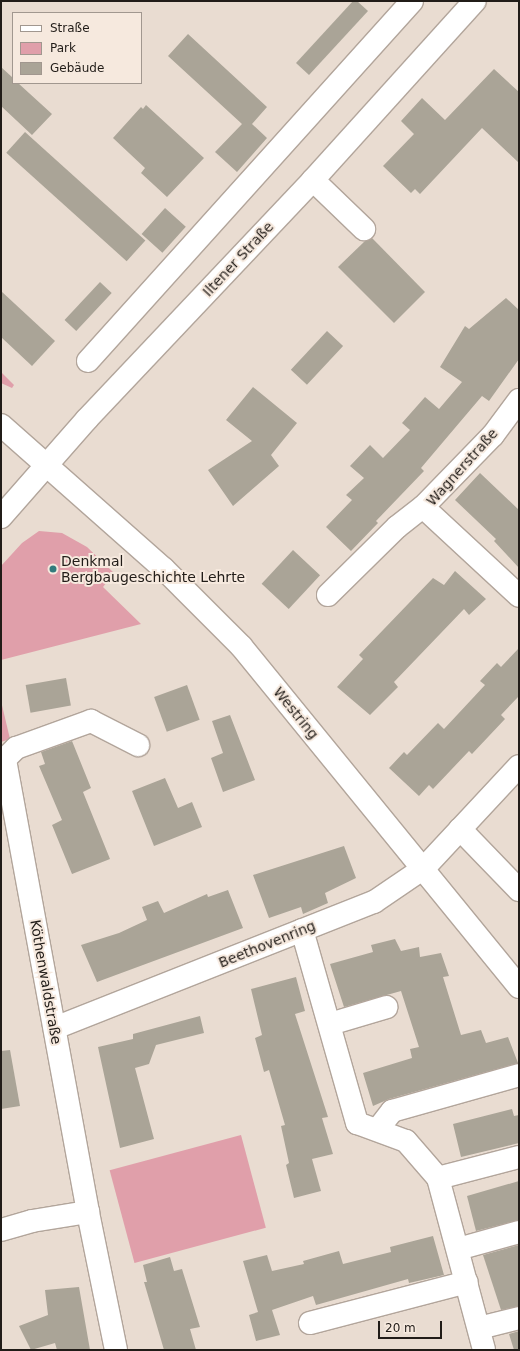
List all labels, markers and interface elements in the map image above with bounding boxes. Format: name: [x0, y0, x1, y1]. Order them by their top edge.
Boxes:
legend: [12, 12, 142, 84]
text: Straße: [50, 21, 90, 35]
text: Park: [50, 41, 76, 55]
text: Gebäude: [50, 61, 104, 75]
street label: Iltener Straße: [199, 218, 277, 300]
street label: Wagnerstraße: [423, 425, 501, 509]
place label: Denkmal Bergbaugeschichte Lehrte: [61, 553, 245, 586]
marker: Denkmal Bergbaugeschichte Lehrte: [48, 564, 58, 574]
street label: Westring: [270, 684, 322, 742]
street label: Beethovenring: [216, 917, 318, 971]
street label: Köthenwaldstraße: [27, 918, 65, 1046]
scale bar: [380, 1313, 444, 1339]
text: 20 m: [385, 1321, 416, 1335]

